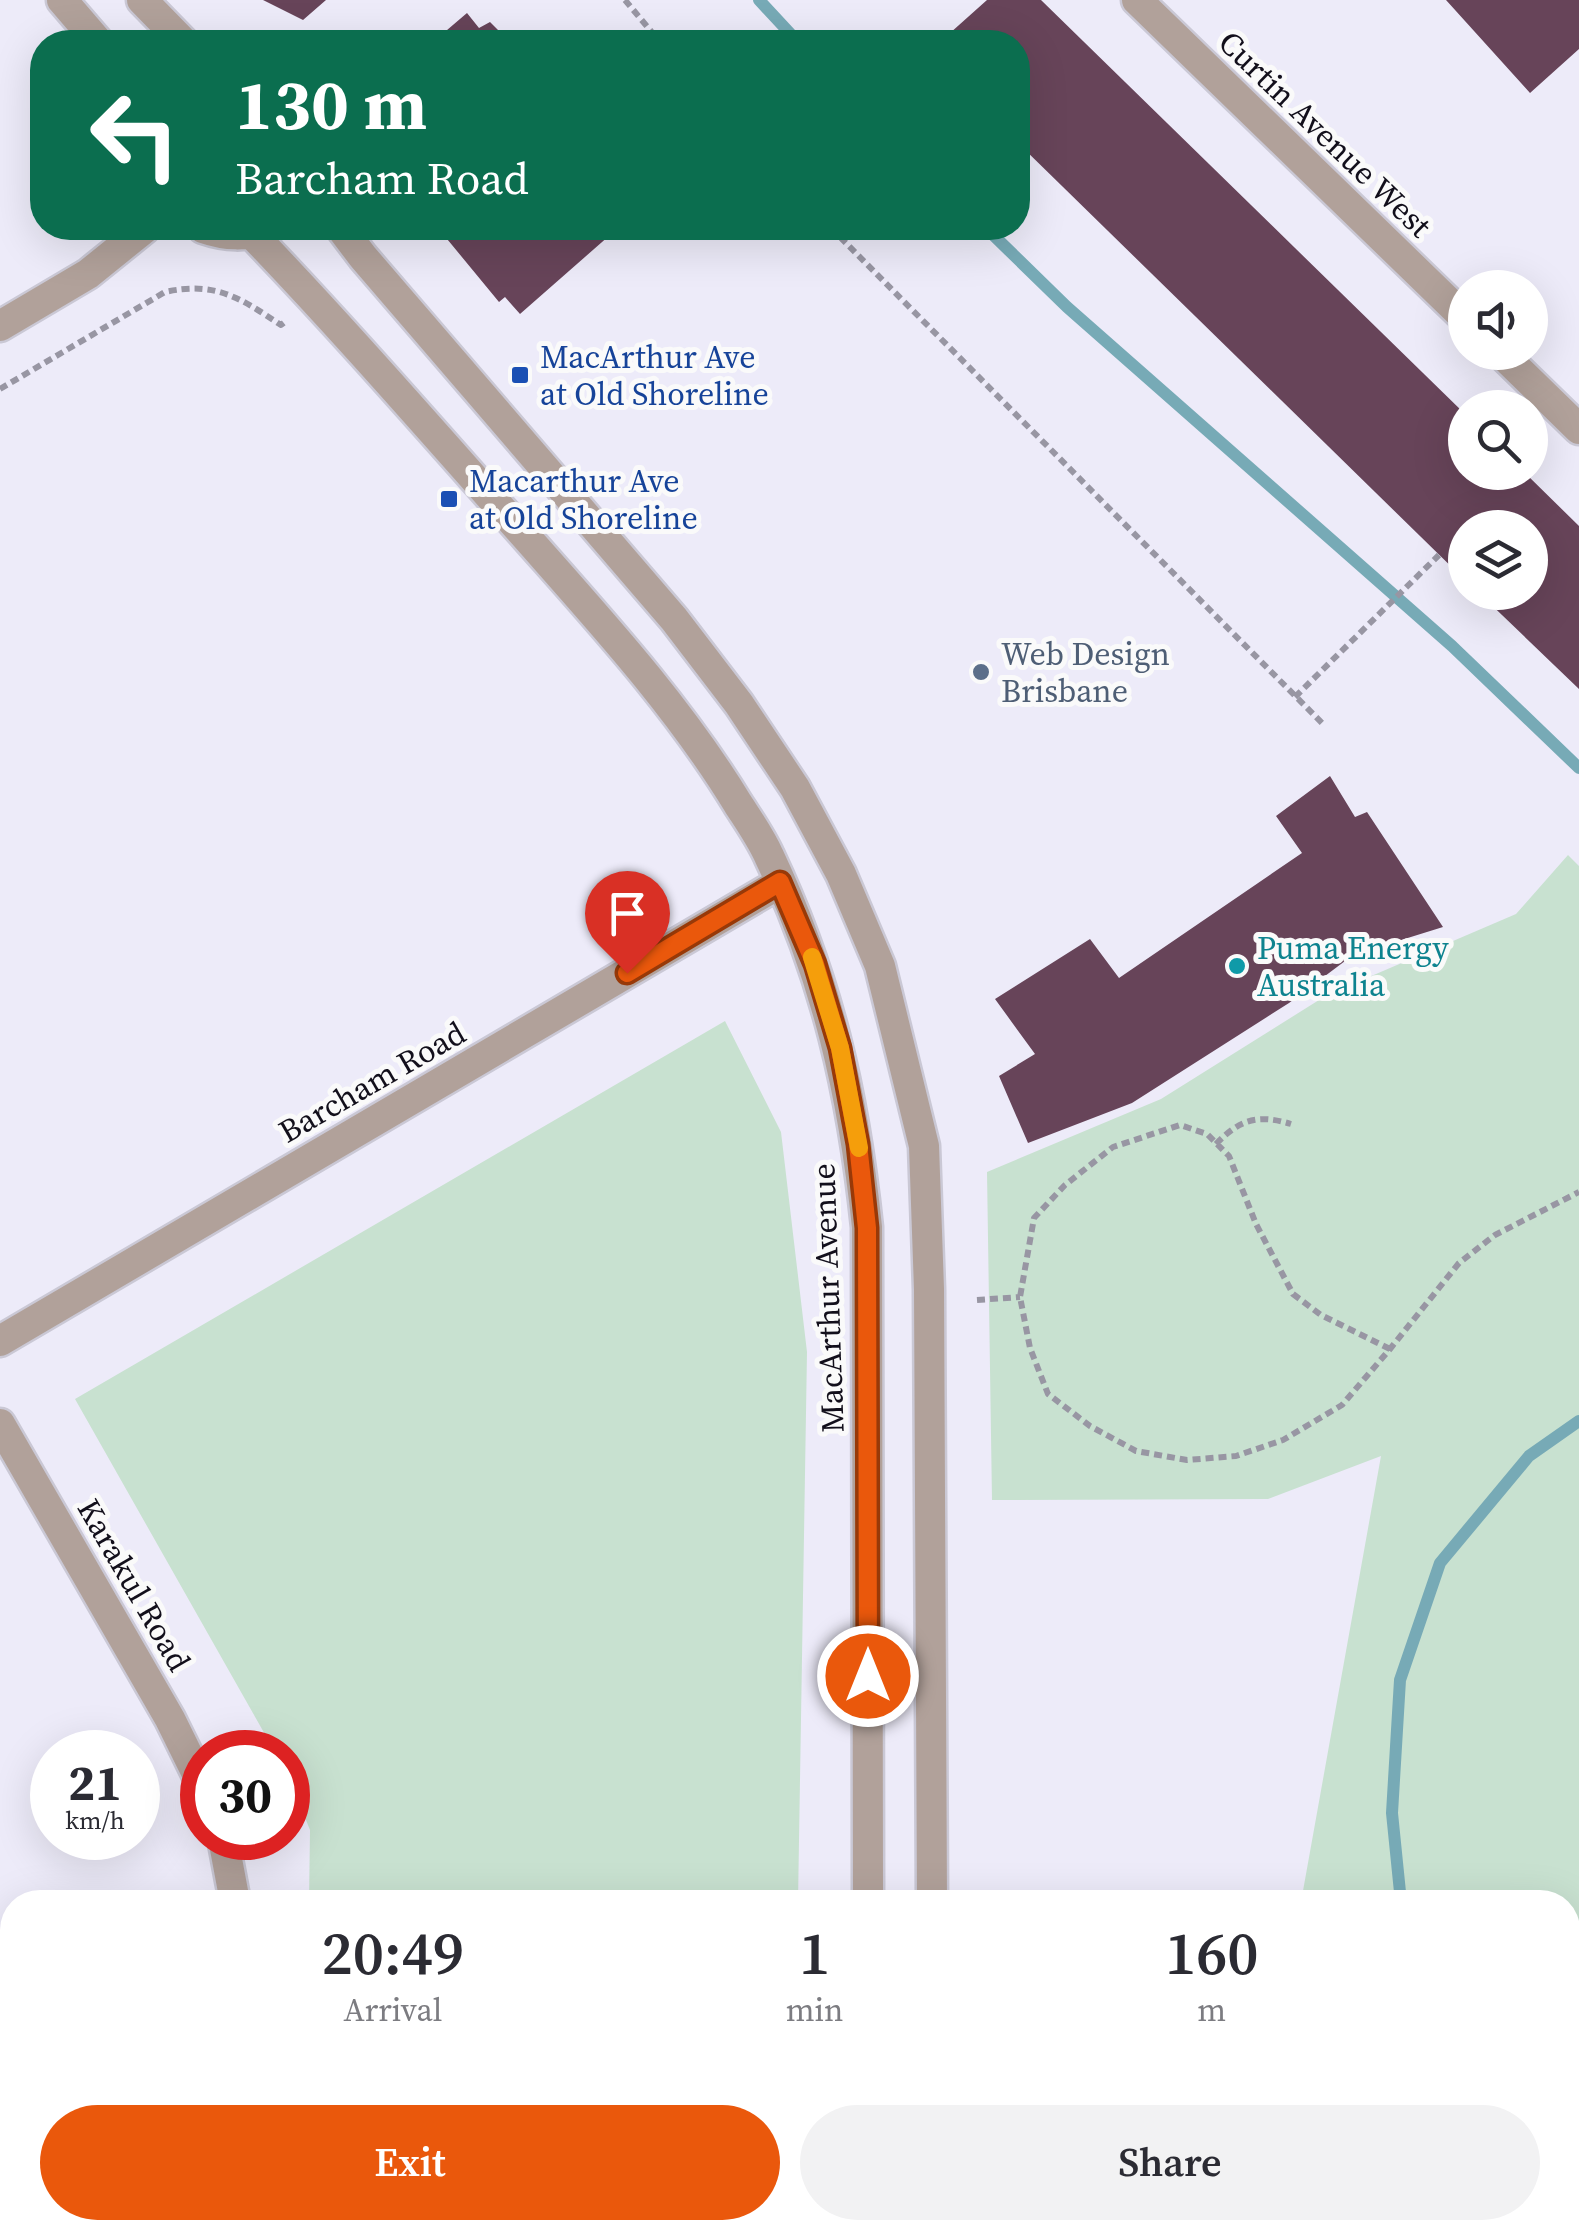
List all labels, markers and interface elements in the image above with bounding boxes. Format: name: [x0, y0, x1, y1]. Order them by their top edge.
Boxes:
street label: Curtin Avenue West: [1209, 21, 1441, 248]
text: 130 m: [235, 56, 427, 152]
icon: left: [70, 70, 200, 200]
text: Barcham Road: [235, 147, 529, 209]
map controls: [1448, 270, 1548, 610]
button: sound: [1448, 270, 1548, 370]
place label: MacArthur Ave at Old Shoreline: [540, 335, 769, 416]
marker: MacArthur Ave at Old Shoreline: [509, 364, 531, 386]
button: search: [1448, 390, 1548, 490]
place label: Macarthur Ave at Old Shoreline: [469, 459, 698, 540]
marker: Macarthur Ave at Old Shoreline: [438, 488, 460, 510]
button: layers: [1448, 510, 1548, 610]
place label: Web Design Brisbane: [1001, 632, 1170, 713]
marker: Web Design Brisbane: [970, 661, 992, 683]
pin: [585, 871, 670, 974]
icon: arrive: [600, 886, 655, 941]
place label: Puma Energy Australia: [1257, 926, 1449, 1007]
marker: Puma Energy Australia: [1226, 955, 1248, 977]
street label: Barcham Road: [271, 1011, 473, 1153]
street label: MacArthur Avenue: [801, 1163, 855, 1433]
street label: Karakul Road: [67, 1491, 201, 1679]
position arrow: [816, 1624, 920, 1728]
speed limit sign: 30: [180, 1730, 310, 1860]
text: 21: [68, 1748, 122, 1817]
text: km/h: [65, 1803, 125, 1837]
text: 20:49: [321, 1912, 464, 1994]
text: 1: [799, 1912, 830, 1994]
text: 160: [1165, 1912, 1259, 1994]
text: Arrival: [343, 1988, 442, 2032]
text: min: [786, 1988, 843, 2032]
text: m: [1197, 1988, 1226, 2032]
button: Exit: [40, 2105, 780, 2220]
button: Share: [800, 2105, 1540, 2220]

